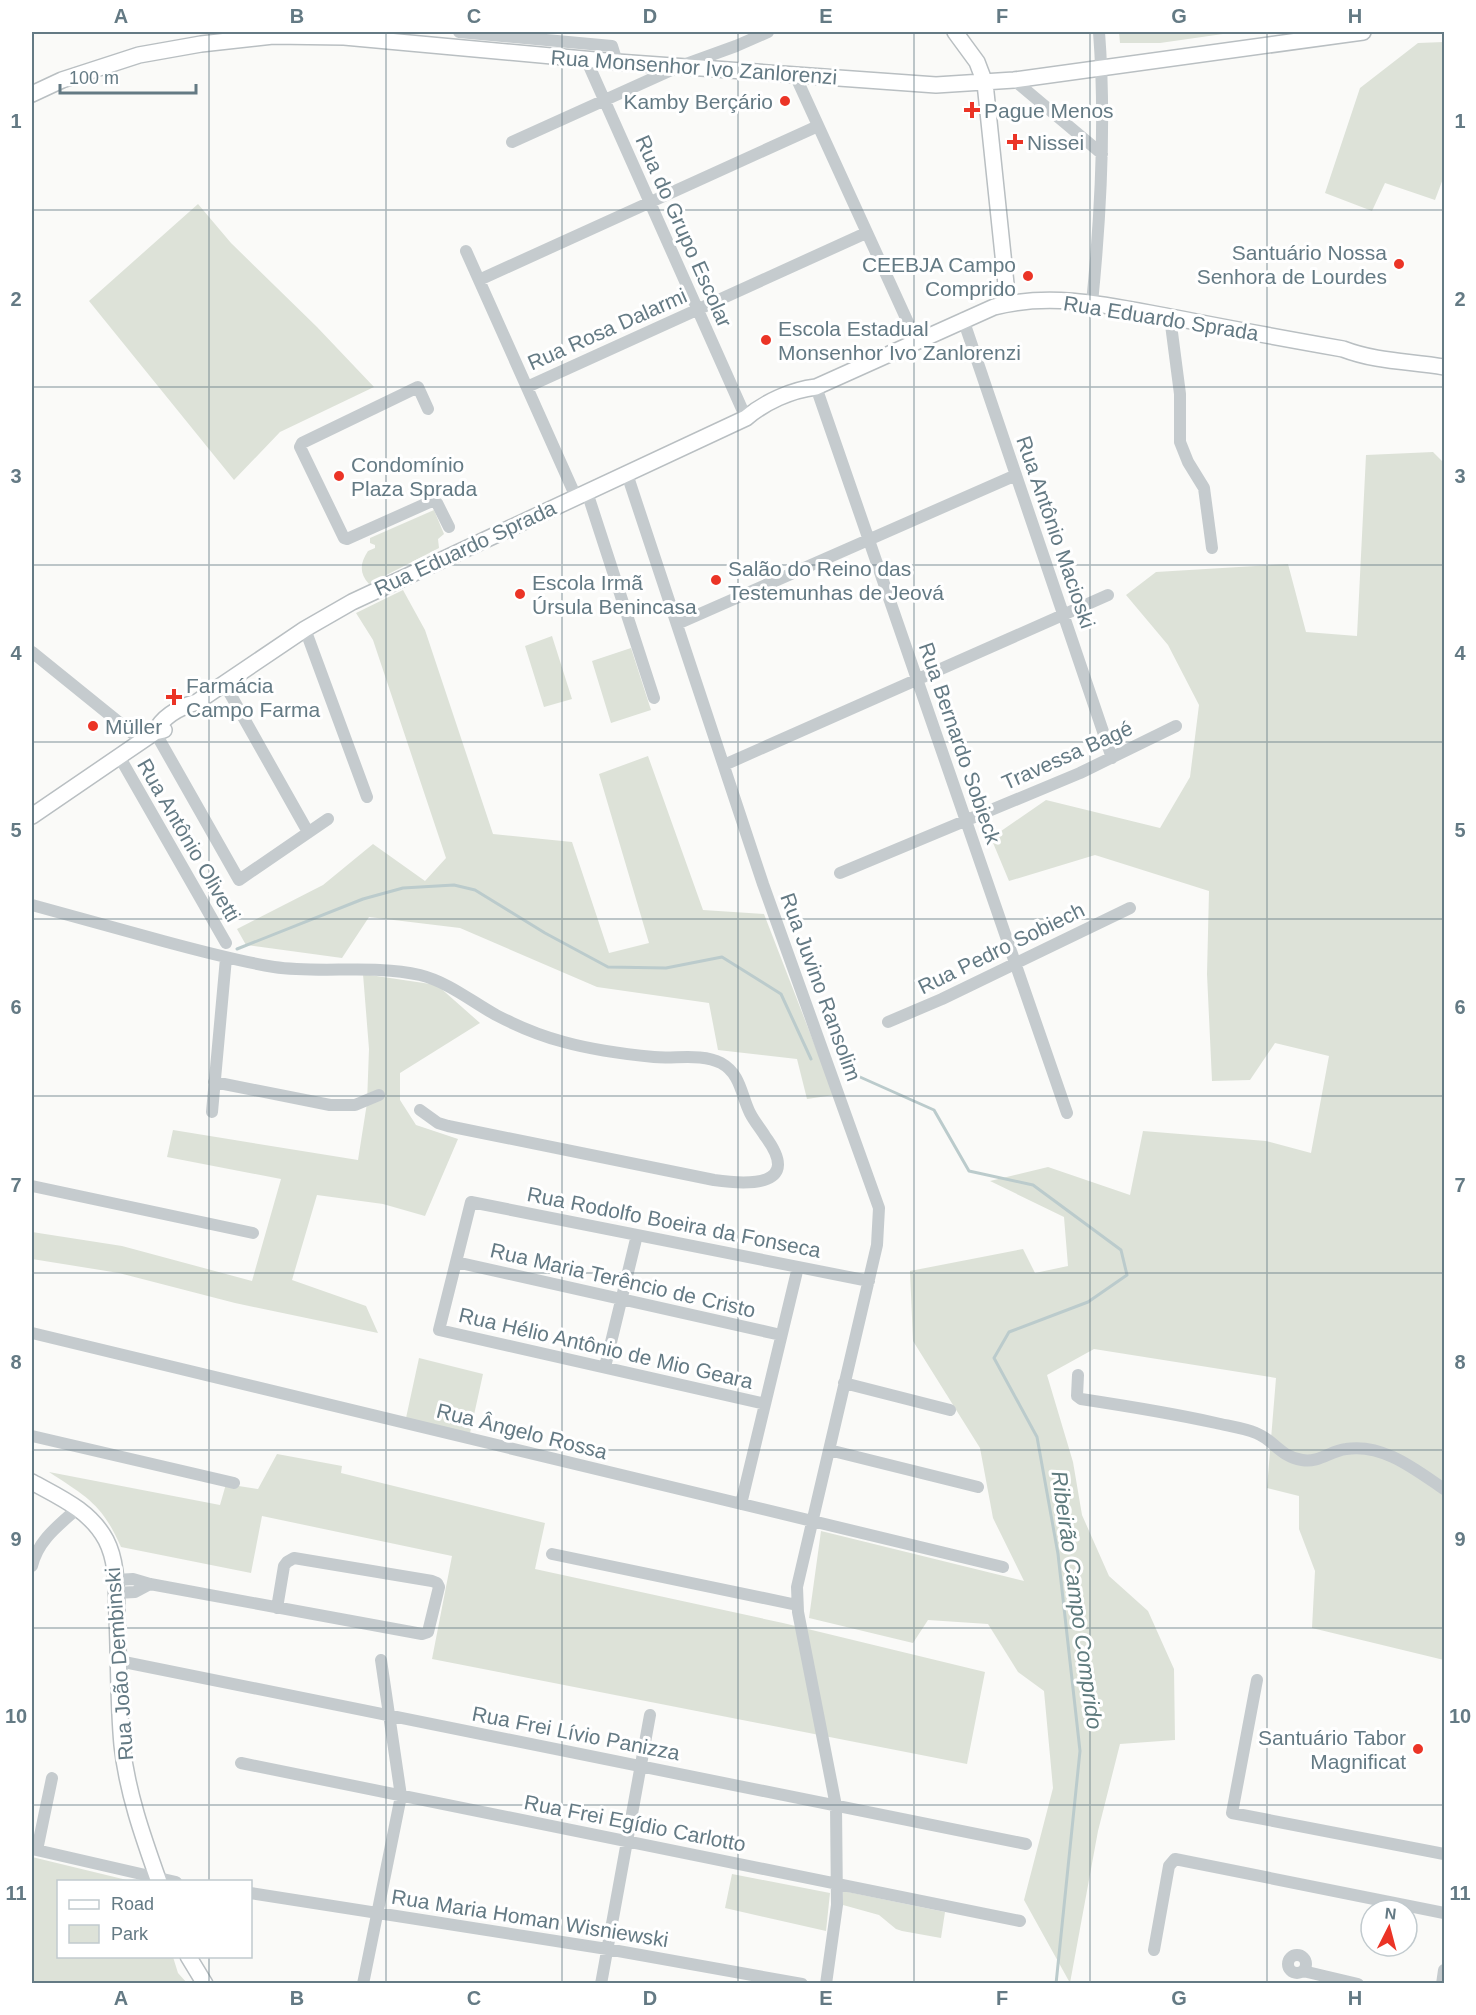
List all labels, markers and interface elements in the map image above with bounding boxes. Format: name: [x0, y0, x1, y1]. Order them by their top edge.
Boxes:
text: A: [114, 5, 128, 27]
text: B: [290, 5, 304, 27]
text: C: [467, 5, 481, 27]
text: D: [643, 5, 657, 27]
text: E: [819, 5, 833, 27]
text: F: [996, 5, 1008, 27]
text: G: [1171, 5, 1187, 27]
text: H: [1348, 5, 1362, 27]
street label: Rua Monsenhor Ivo Zanlorenzi: [550, 46, 838, 88]
scale bar: [60, 57, 196, 95]
text: 100 m: [69, 68, 119, 88]
place label: Kamby Berçário: [624, 90, 773, 113]
marker: Kamby Berçário: [778, 94, 792, 108]
place label: Pague Menos: [984, 99, 1114, 122]
marker: Pague Menos: [965, 103, 979, 117]
text: 1: [10, 110, 22, 132]
text: 1: [1454, 110, 1466, 132]
street label: Rua do Grupo Escolar: [631, 131, 737, 331]
place label: Nissei: [1027, 131, 1084, 154]
marker: Nissei: [1008, 135, 1022, 149]
place label: Santuário Nossa Senhora de Lourdes: [1197, 241, 1387, 288]
place label: CEEBJA Campo Comprido: [862, 253, 1016, 300]
marker: Santuário Nossa Senhora de Lourdes: [1392, 257, 1406, 271]
marker: CEEBJA Campo Comprido: [1021, 269, 1035, 283]
street label: Rua Rosa Dalarmi: [524, 284, 690, 374]
text: 2: [10, 288, 22, 310]
text: 2: [1454, 288, 1466, 310]
street label: Rua Eduardo Sprada: [1062, 291, 1261, 345]
place label: Escola Estadual Monsenhor Ivo Zanlorenzi: [778, 317, 1021, 364]
marker: Escola Estadual Monsenhor Ivo Zanlorenzi: [759, 333, 773, 347]
street label: Rua Antônio Macioski: [1012, 433, 1100, 631]
place label: Condomínio Plaza Sprada: [351, 453, 477, 500]
text: 3: [10, 465, 22, 487]
text: 3: [1454, 465, 1466, 487]
marker: Condomínio Plaza Sprada: [332, 469, 346, 483]
street label: Rua Eduardo Sprada: [371, 496, 560, 600]
place label: Salão do Reino das Testemunhas de Jeová: [728, 557, 944, 604]
place label: Escola Irmã Úrsula Benincasa: [532, 571, 697, 618]
marker: Salão do Reino das Testemunhas de Jeová: [709, 573, 723, 587]
marker: Escola Irmã Úrsula Benincasa: [513, 587, 527, 601]
street label: Rua Bernardo Sobieck: [915, 639, 1005, 847]
text: 4: [10, 642, 22, 664]
text: 4: [1454, 642, 1466, 664]
place label: Farmácia Campo Farma: [186, 674, 321, 721]
marker: Farmácia Campo Farma: [167, 690, 181, 704]
place label: Müller: [105, 715, 162, 738]
street label: Travessa Bagé: [998, 716, 1136, 794]
marker: Müller: [86, 719, 100, 733]
street label: Rua Antônio Olivetti: [133, 754, 245, 926]
text: 5: [10, 819, 22, 841]
text: 5: [1454, 819, 1466, 841]
street label: Rua Juvino Ransolim: [776, 890, 866, 1084]
street label: Rua Pedro Sobiech: [914, 898, 1088, 998]
text: 6: [10, 996, 22, 1018]
text: 6: [1454, 996, 1466, 1018]
text: 7: [10, 1174, 22, 1196]
text: 7: [1454, 1174, 1466, 1196]
street label: Rua Rodolfo Boeira da Fonseca: [525, 1182, 823, 1262]
street label: Rua Maria Terêncio de Cristo: [488, 1238, 758, 1322]
street label: Rua Hélio Antônio de Mio Geara: [457, 1303, 756, 1393]
text: 8: [10, 1351, 22, 1373]
text: 8: [1454, 1351, 1466, 1373]
street label: Rua Ângelo Rossa: [434, 1399, 610, 1463]
water label: Ribeirão Campo Comprido: [1046, 1469, 1108, 1731]
text: 9: [10, 1528, 22, 1550]
text: 9: [1454, 1528, 1466, 1550]
street label: Rua João Dembinski: [101, 1567, 137, 1761]
street label: Rua Frei Lívio Panizza: [470, 1702, 682, 1765]
text: 10: [5, 1705, 27, 1727]
text: 10: [1449, 1705, 1471, 1727]
place label: Santuário Tabor Magnificat: [1258, 1726, 1406, 1773]
marker: Santuário Tabor Magnificat: [1411, 1742, 1425, 1756]
street label: Rua Frei Egídio Carlotto: [522, 1790, 748, 1856]
legend: [57, 1880, 252, 1958]
text: 11: [5, 1882, 27, 1904]
text: 11: [1449, 1882, 1471, 1904]
street label: Rua Maria Homan Wisniewski: [390, 1885, 670, 1951]
text: Road: [111, 1894, 154, 1914]
north arrow: [1359, 1898, 1419, 1958]
text: N: [1384, 1905, 1397, 1923]
text: Park: [111, 1924, 149, 1944]
text: A: [114, 1987, 128, 2009]
text: B: [290, 1987, 304, 2009]
text: C: [467, 1987, 481, 2009]
text: D: [643, 1987, 657, 2009]
text: E: [819, 1987, 833, 2009]
text: F: [996, 1987, 1008, 2009]
text: G: [1171, 1987, 1187, 2009]
text: H: [1348, 1987, 1362, 2009]

